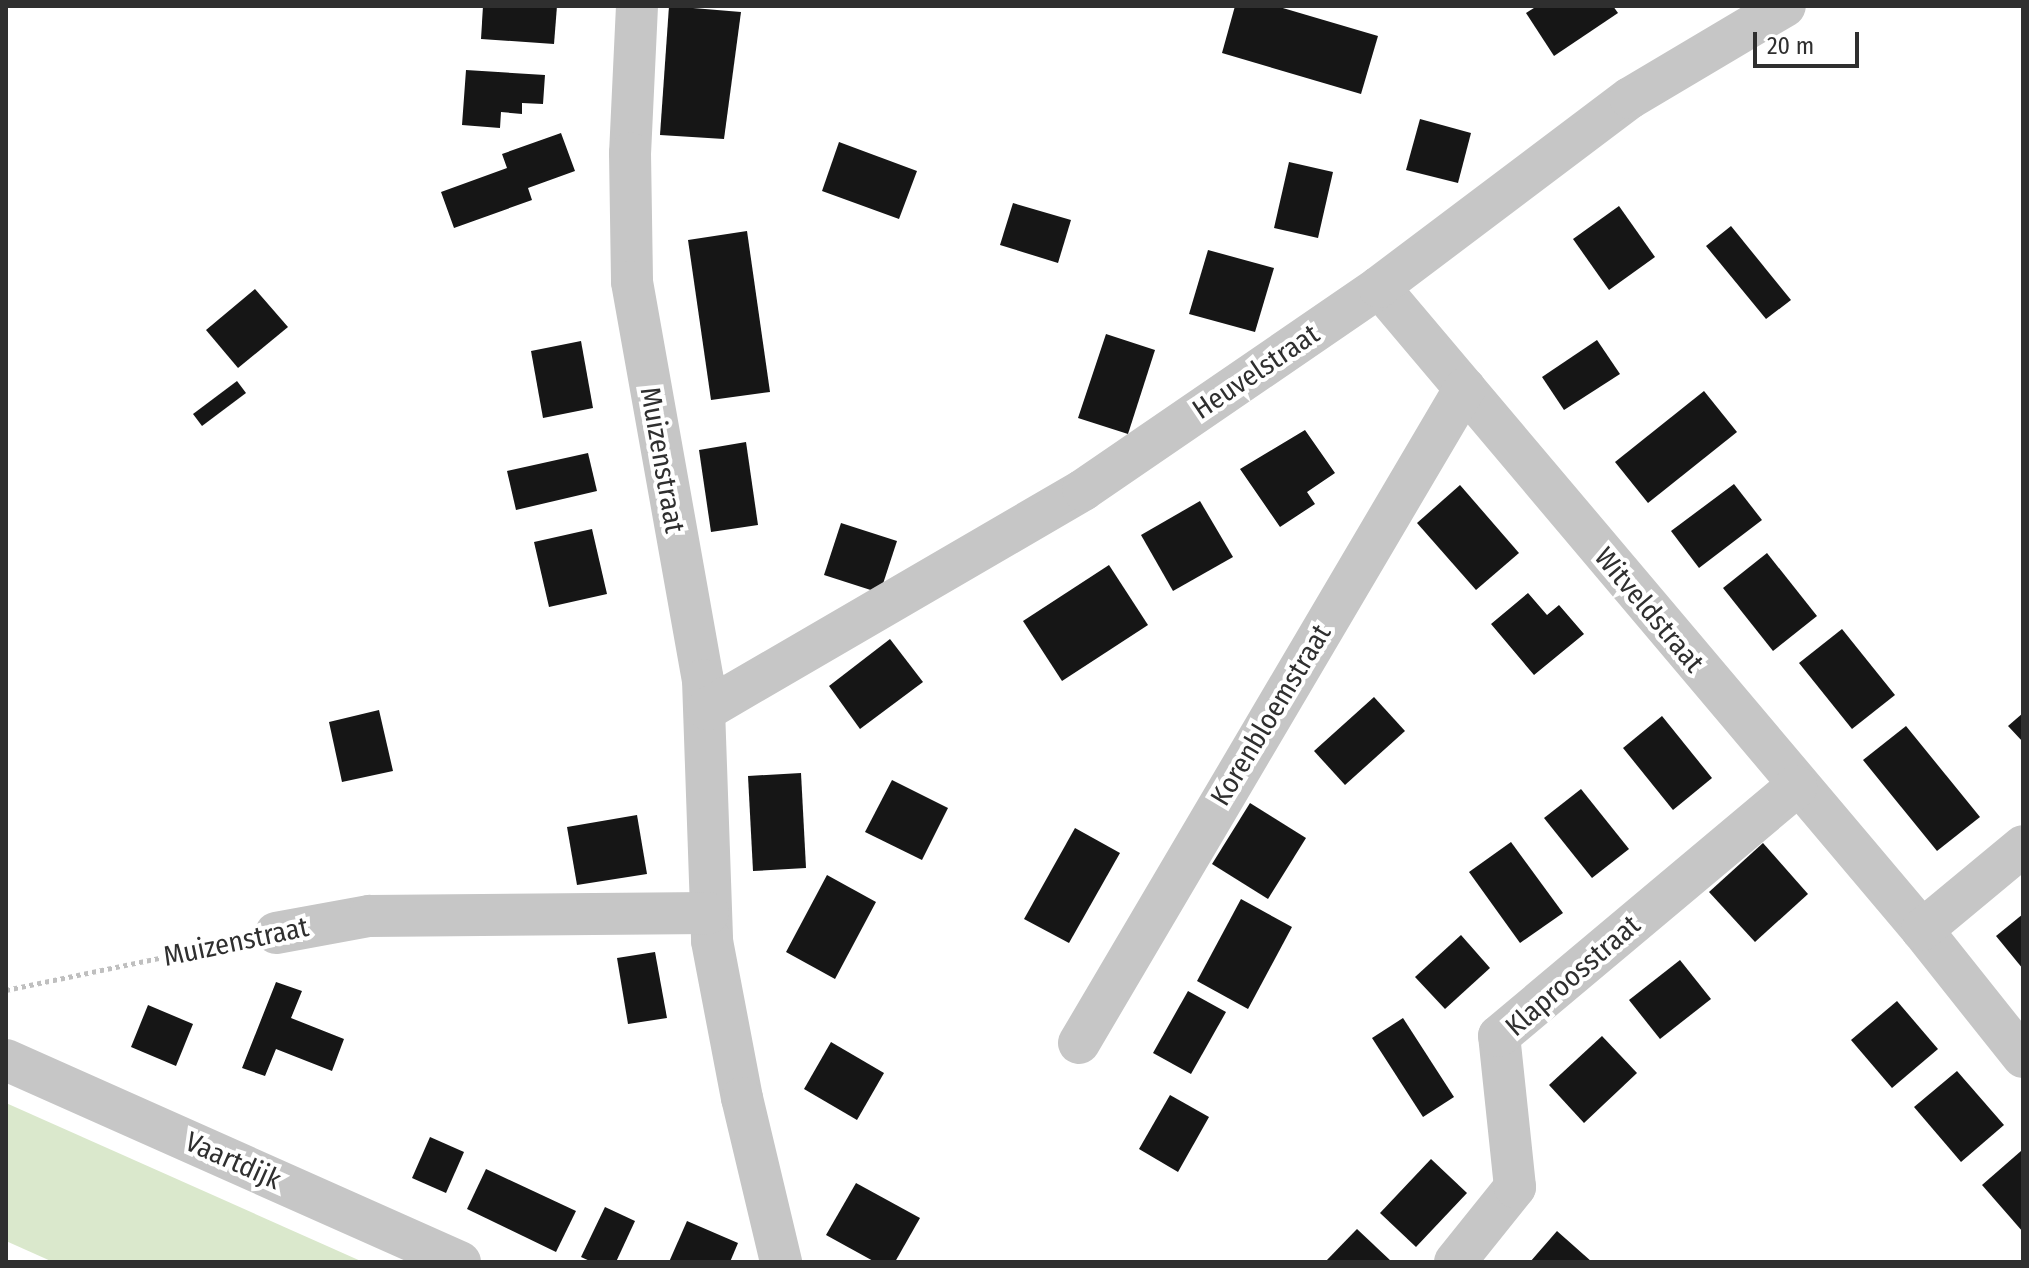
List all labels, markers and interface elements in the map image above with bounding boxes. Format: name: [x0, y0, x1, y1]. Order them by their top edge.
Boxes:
scale bar: [1757, 16, 1863, 66]
text: 20 m: [1767, 32, 1814, 60]
street label: Heuvelstraat: [1186, 317, 1326, 427]
street label: Muizenstraat: [633, 384, 691, 536]
street label: Witveldstraat: [1587, 541, 1711, 679]
street label: Korenbloemstraat: [1204, 618, 1338, 812]
street label: Klaproosstraat: [1499, 908, 1647, 1044]
street label: Muizenstraat: [160, 910, 312, 974]
street label: Vaartdijk: [180, 1125, 286, 1197]

